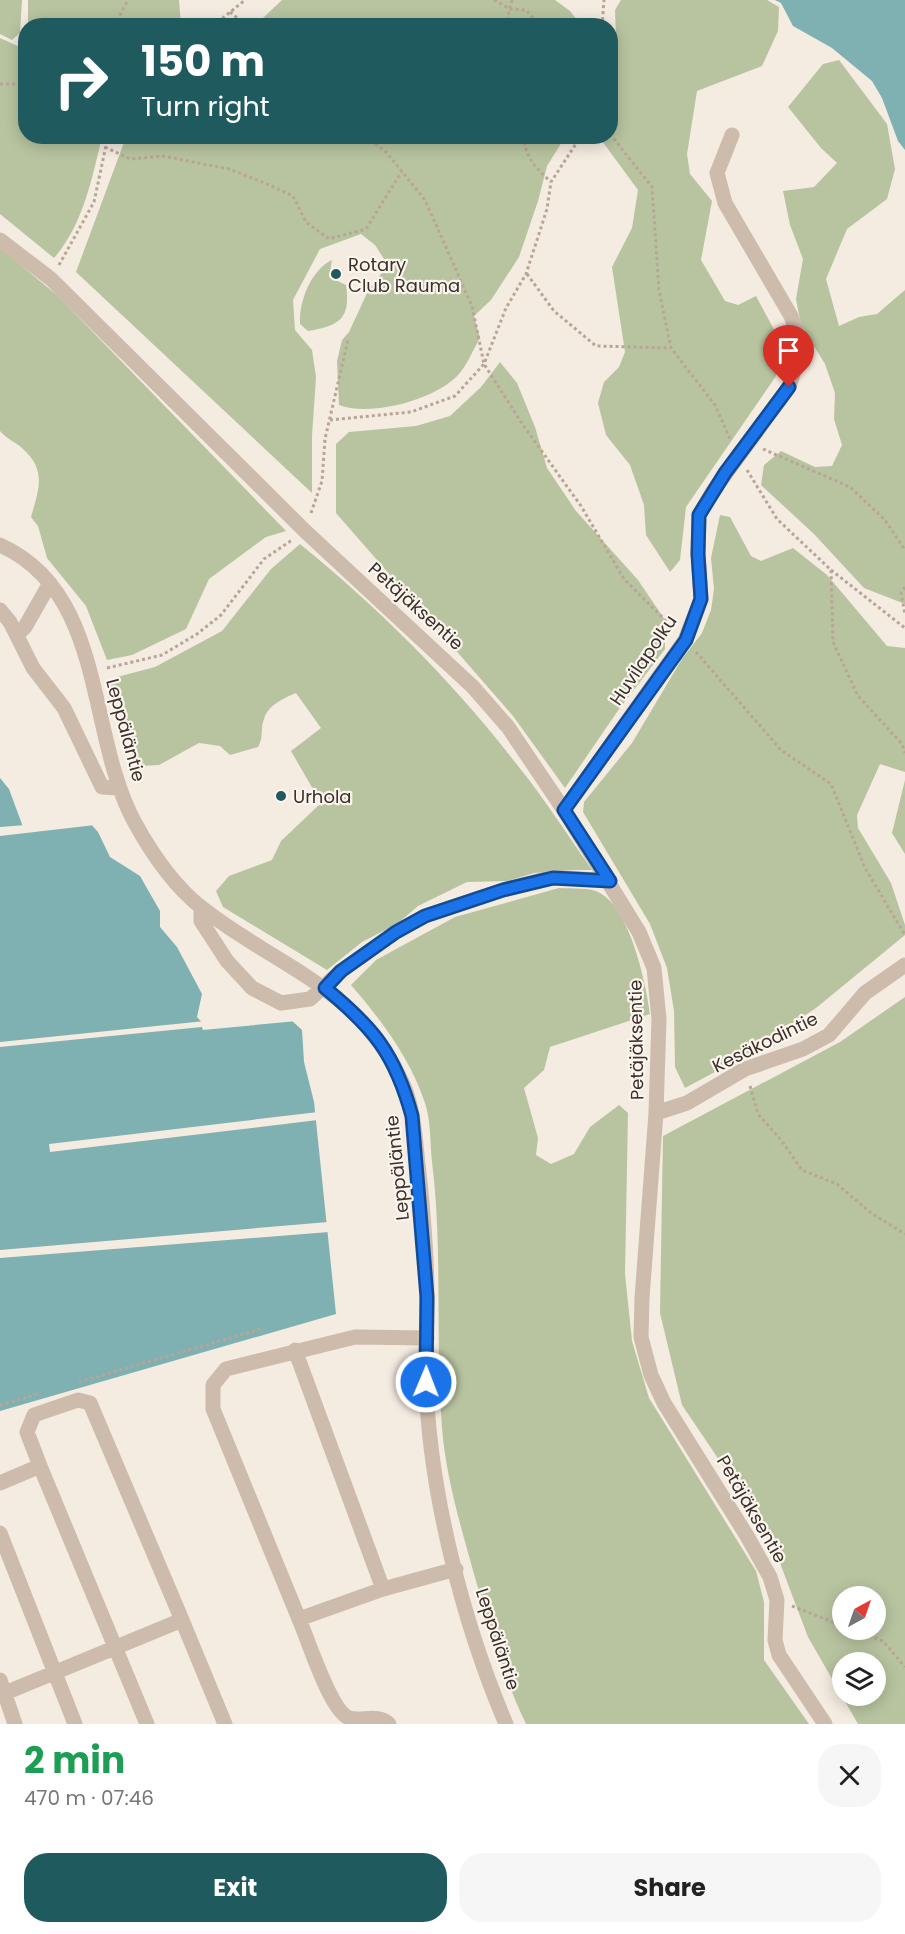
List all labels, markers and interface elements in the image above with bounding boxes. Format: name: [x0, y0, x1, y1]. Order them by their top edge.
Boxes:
text: 150 m: [141, 32, 265, 91]
icon: right: [42, 42, 120, 120]
text: Turn right: [141, 88, 270, 125]
place label: Rotary Club Rauma: [348, 252, 460, 298]
marker: Rotary Club Rauma: [329, 267, 343, 281]
pin: [763, 325, 814, 387]
icon: arrive: [772, 334, 805, 367]
street label: Petäjäksentie: [363, 556, 469, 656]
street label: Huvilapolku: [604, 610, 682, 710]
street label: Leppäläntie: [100, 676, 152, 784]
place label: Urhola: [293, 784, 352, 809]
marker: Urhola: [274, 789, 288, 803]
street label: Petäjäksentie: [622, 980, 650, 1100]
street label: Kesäkodintie: [708, 1006, 822, 1078]
street label: Leppäläntie: [379, 1114, 415, 1222]
position arrow: [394, 1350, 458, 1414]
street label: Petäjäksentie: [711, 1451, 793, 1567]
street label: Leppäläntie: [470, 1585, 526, 1693]
north arrow: [832, 1586, 886, 1640]
map controls: [832, 1586, 886, 1706]
button: layers: [832, 1652, 886, 1706]
text: 2 min: [24, 1735, 125, 1786]
button: close: [818, 1744, 881, 1807]
text: 470 m · 07:46: [24, 1784, 154, 1812]
button: Exit: [24, 1853, 447, 1922]
button: Share: [459, 1853, 881, 1922]

